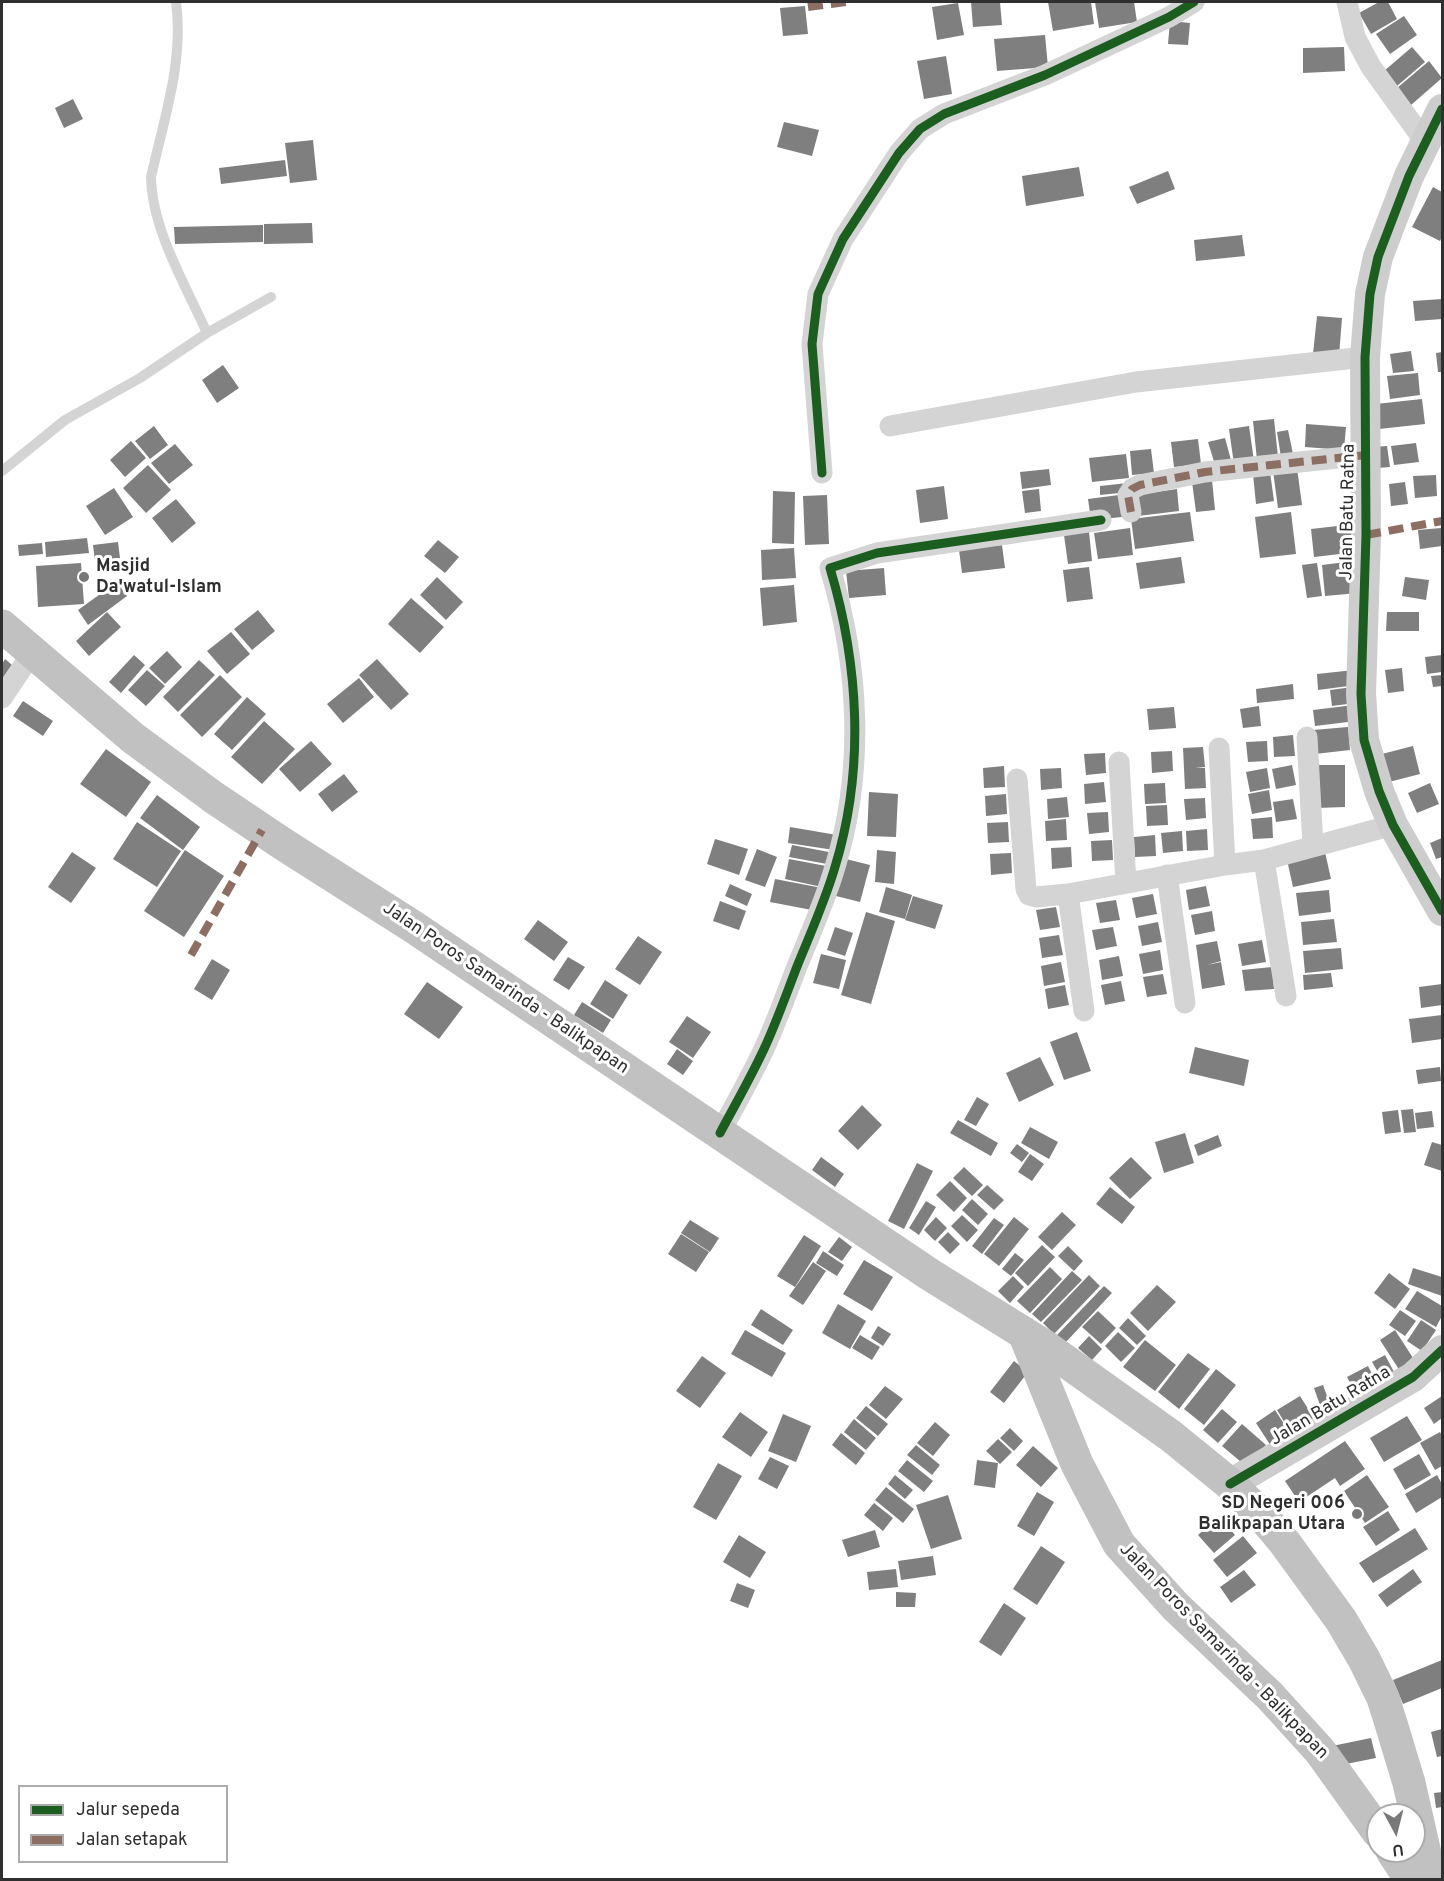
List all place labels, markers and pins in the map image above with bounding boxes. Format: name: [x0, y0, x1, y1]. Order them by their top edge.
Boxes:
place label: Masjid Da'watul-Islam: [96, 556, 222, 598]
marker: Masjid Da'watul-Islam: [77, 570, 91, 584]
place label: SD Negeri 006 Balikpapan Utara: [1198, 1493, 1345, 1536]
marker: SD Negeri 006 Balikpapan Utara: [1350, 1507, 1364, 1521]

